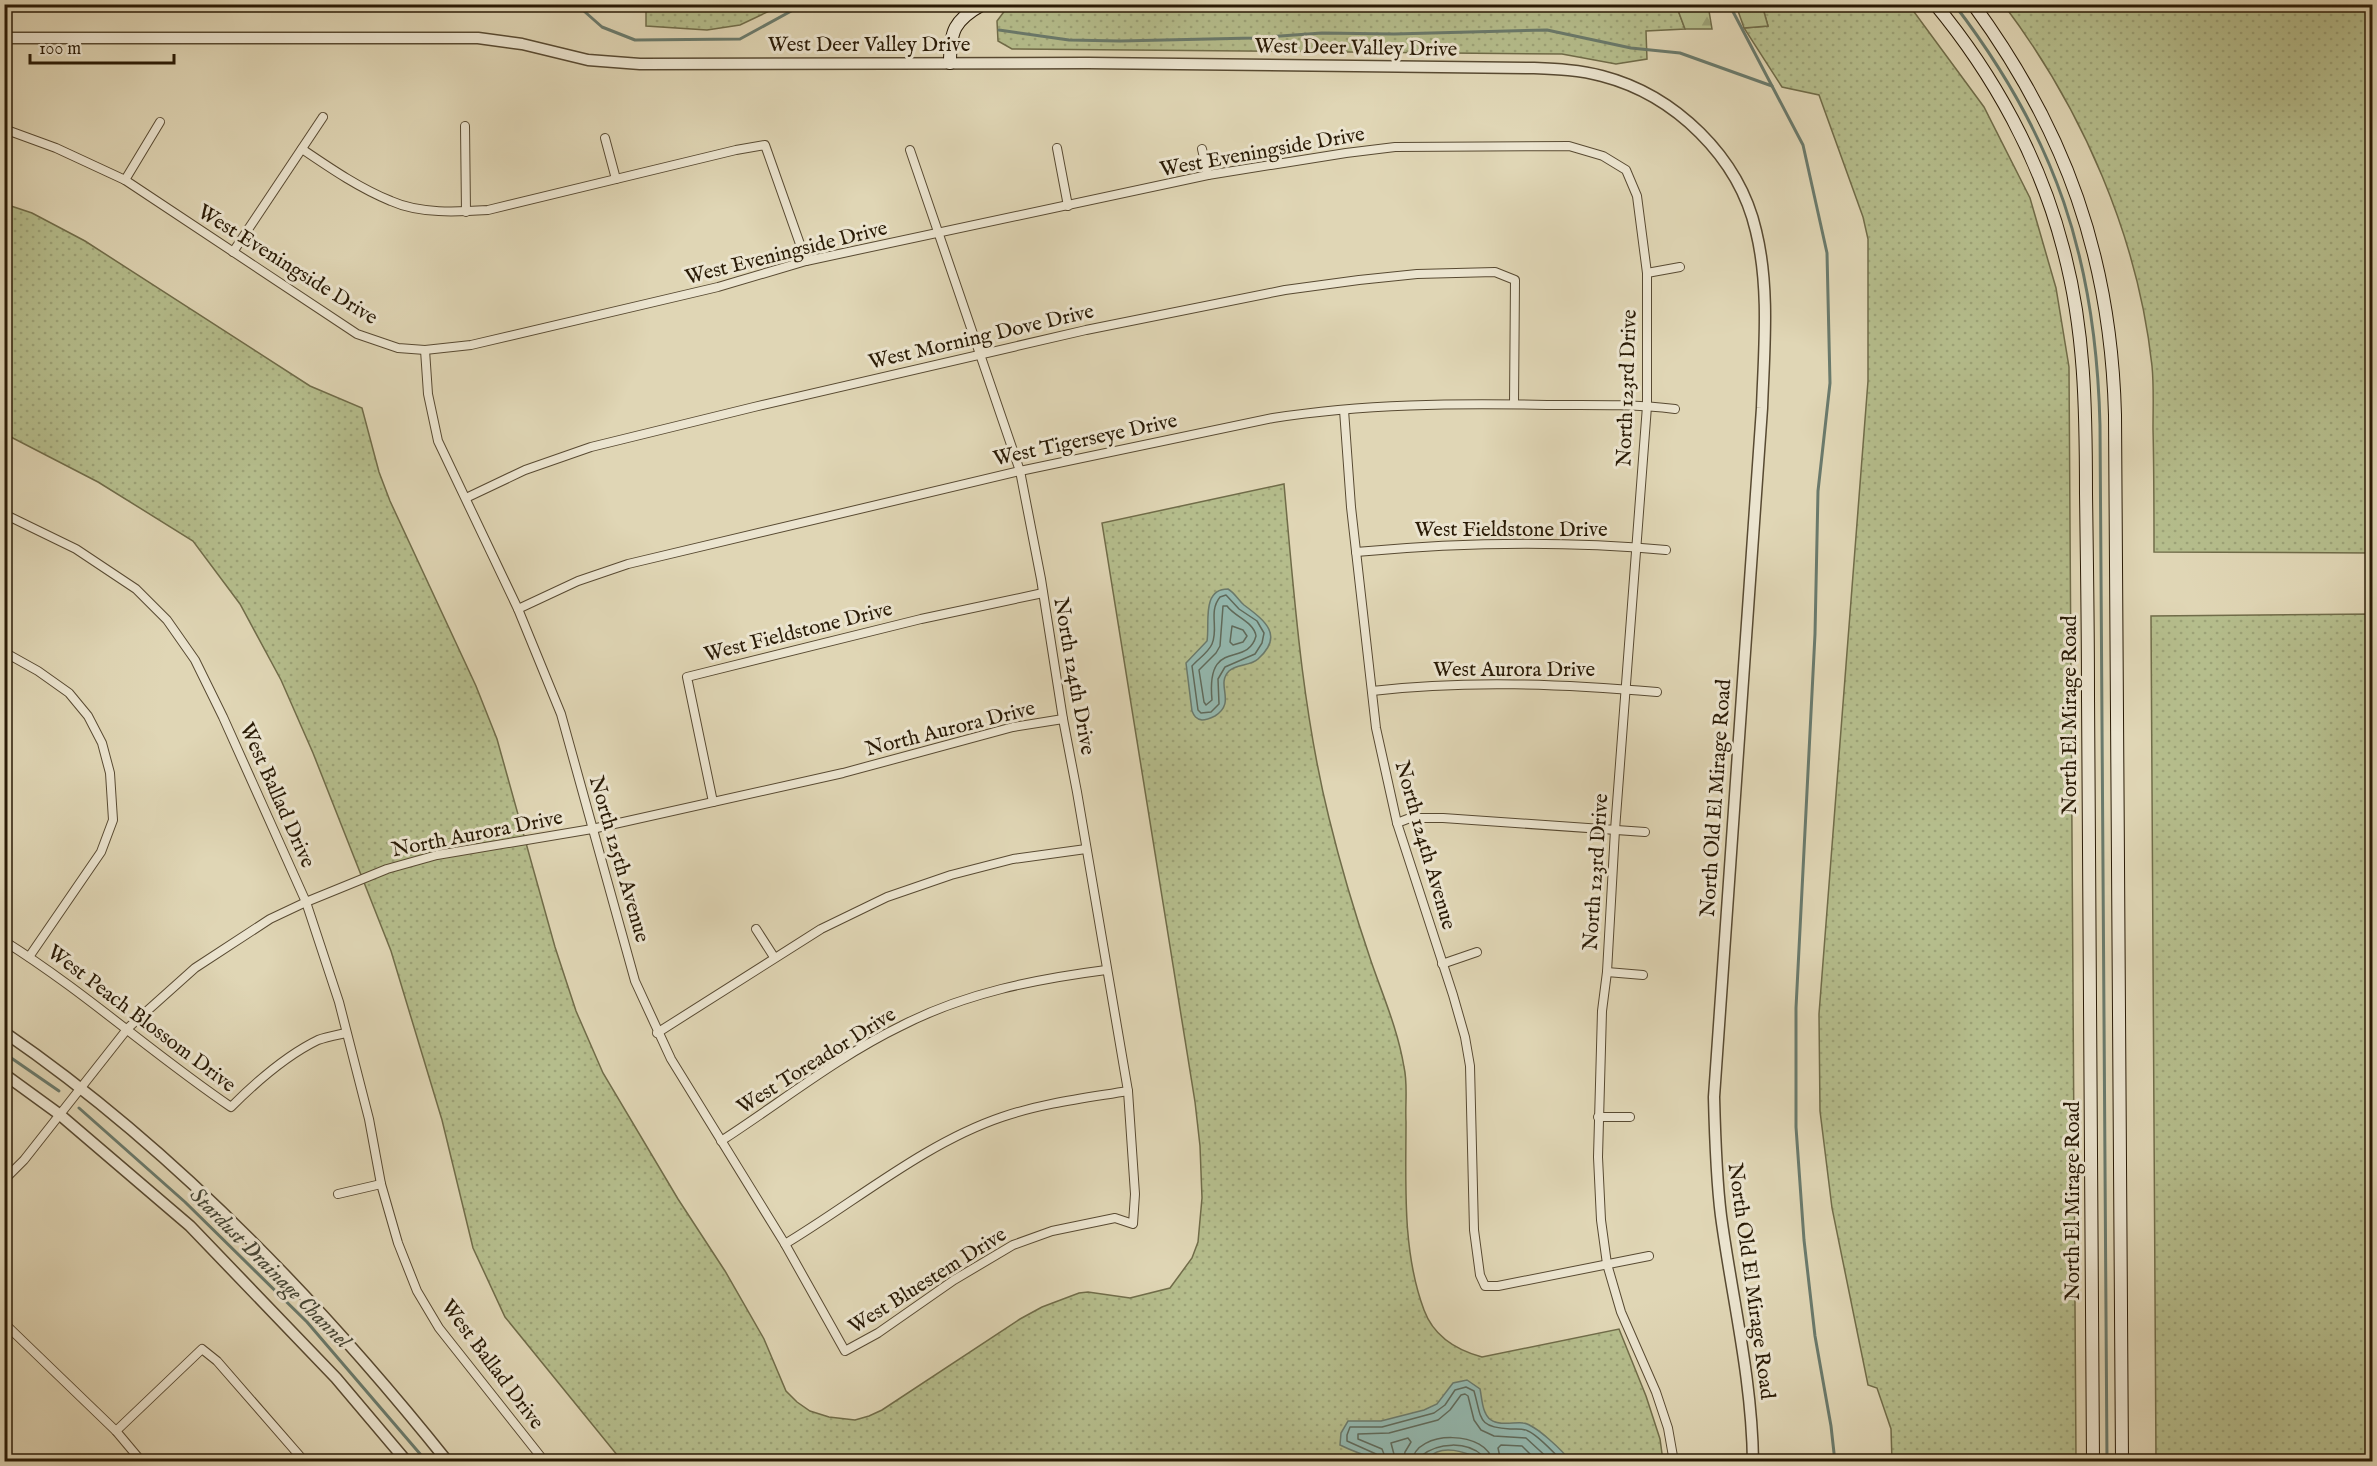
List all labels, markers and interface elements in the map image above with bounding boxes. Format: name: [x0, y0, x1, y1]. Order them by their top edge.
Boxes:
scale bar: [30, 27, 174, 65]
street label: West Deer Valley Drive: [768, 32, 971, 59]
street label: West Deer Valley Drive: [1254, 33, 1458, 64]
text: 100 m: [39, 38, 81, 61]
street label: West Eveningside Drive: [1158, 121, 1367, 184]
street label: West Eveningside Drive: [192, 199, 383, 332]
street label: West Eveningside Drive: [682, 215, 891, 292]
street label: West Morning Dove Drive: [866, 298, 1097, 377]
street label: North 123rd Drive: [1611, 309, 1644, 467]
street label: West Tigerseye Drive: [991, 408, 1180, 473]
street label: West Fieldstone Drive: [1414, 517, 1608, 544]
street label: North 124th Drive: [1046, 595, 1101, 757]
street label: West Fieldstone Drive: [701, 596, 896, 669]
street label: North El Mirage Road: [2057, 614, 2084, 815]
street label: West Aurora Drive: [1433, 657, 1595, 684]
street label: North Old El Mirage Road: [1695, 677, 1738, 918]
street label: North Aurora Drive: [863, 695, 1038, 764]
street label: West Ballad Drive: [233, 719, 321, 873]
street label: North 124th Avenue: [1388, 758, 1462, 933]
street label: North 125th Avenue: [582, 773, 655, 946]
street label: North 123rd Drive: [1578, 792, 1615, 952]
street label: North Aurora Drive: [389, 805, 566, 864]
street label: West Peach Blossom Drive: [41, 939, 241, 1099]
street label: West Toreador Drive: [732, 1001, 902, 1121]
street label: North El Mirage Road: [2060, 1100, 2087, 1301]
street label: North Old El Mirage Road: [1721, 1161, 1781, 1402]
water label: Stardust Drainage Channel: [183, 1182, 357, 1356]
street label: West Bluestem Drive: [844, 1221, 1012, 1341]
street label: West Ballad Drive: [434, 1294, 550, 1436]

